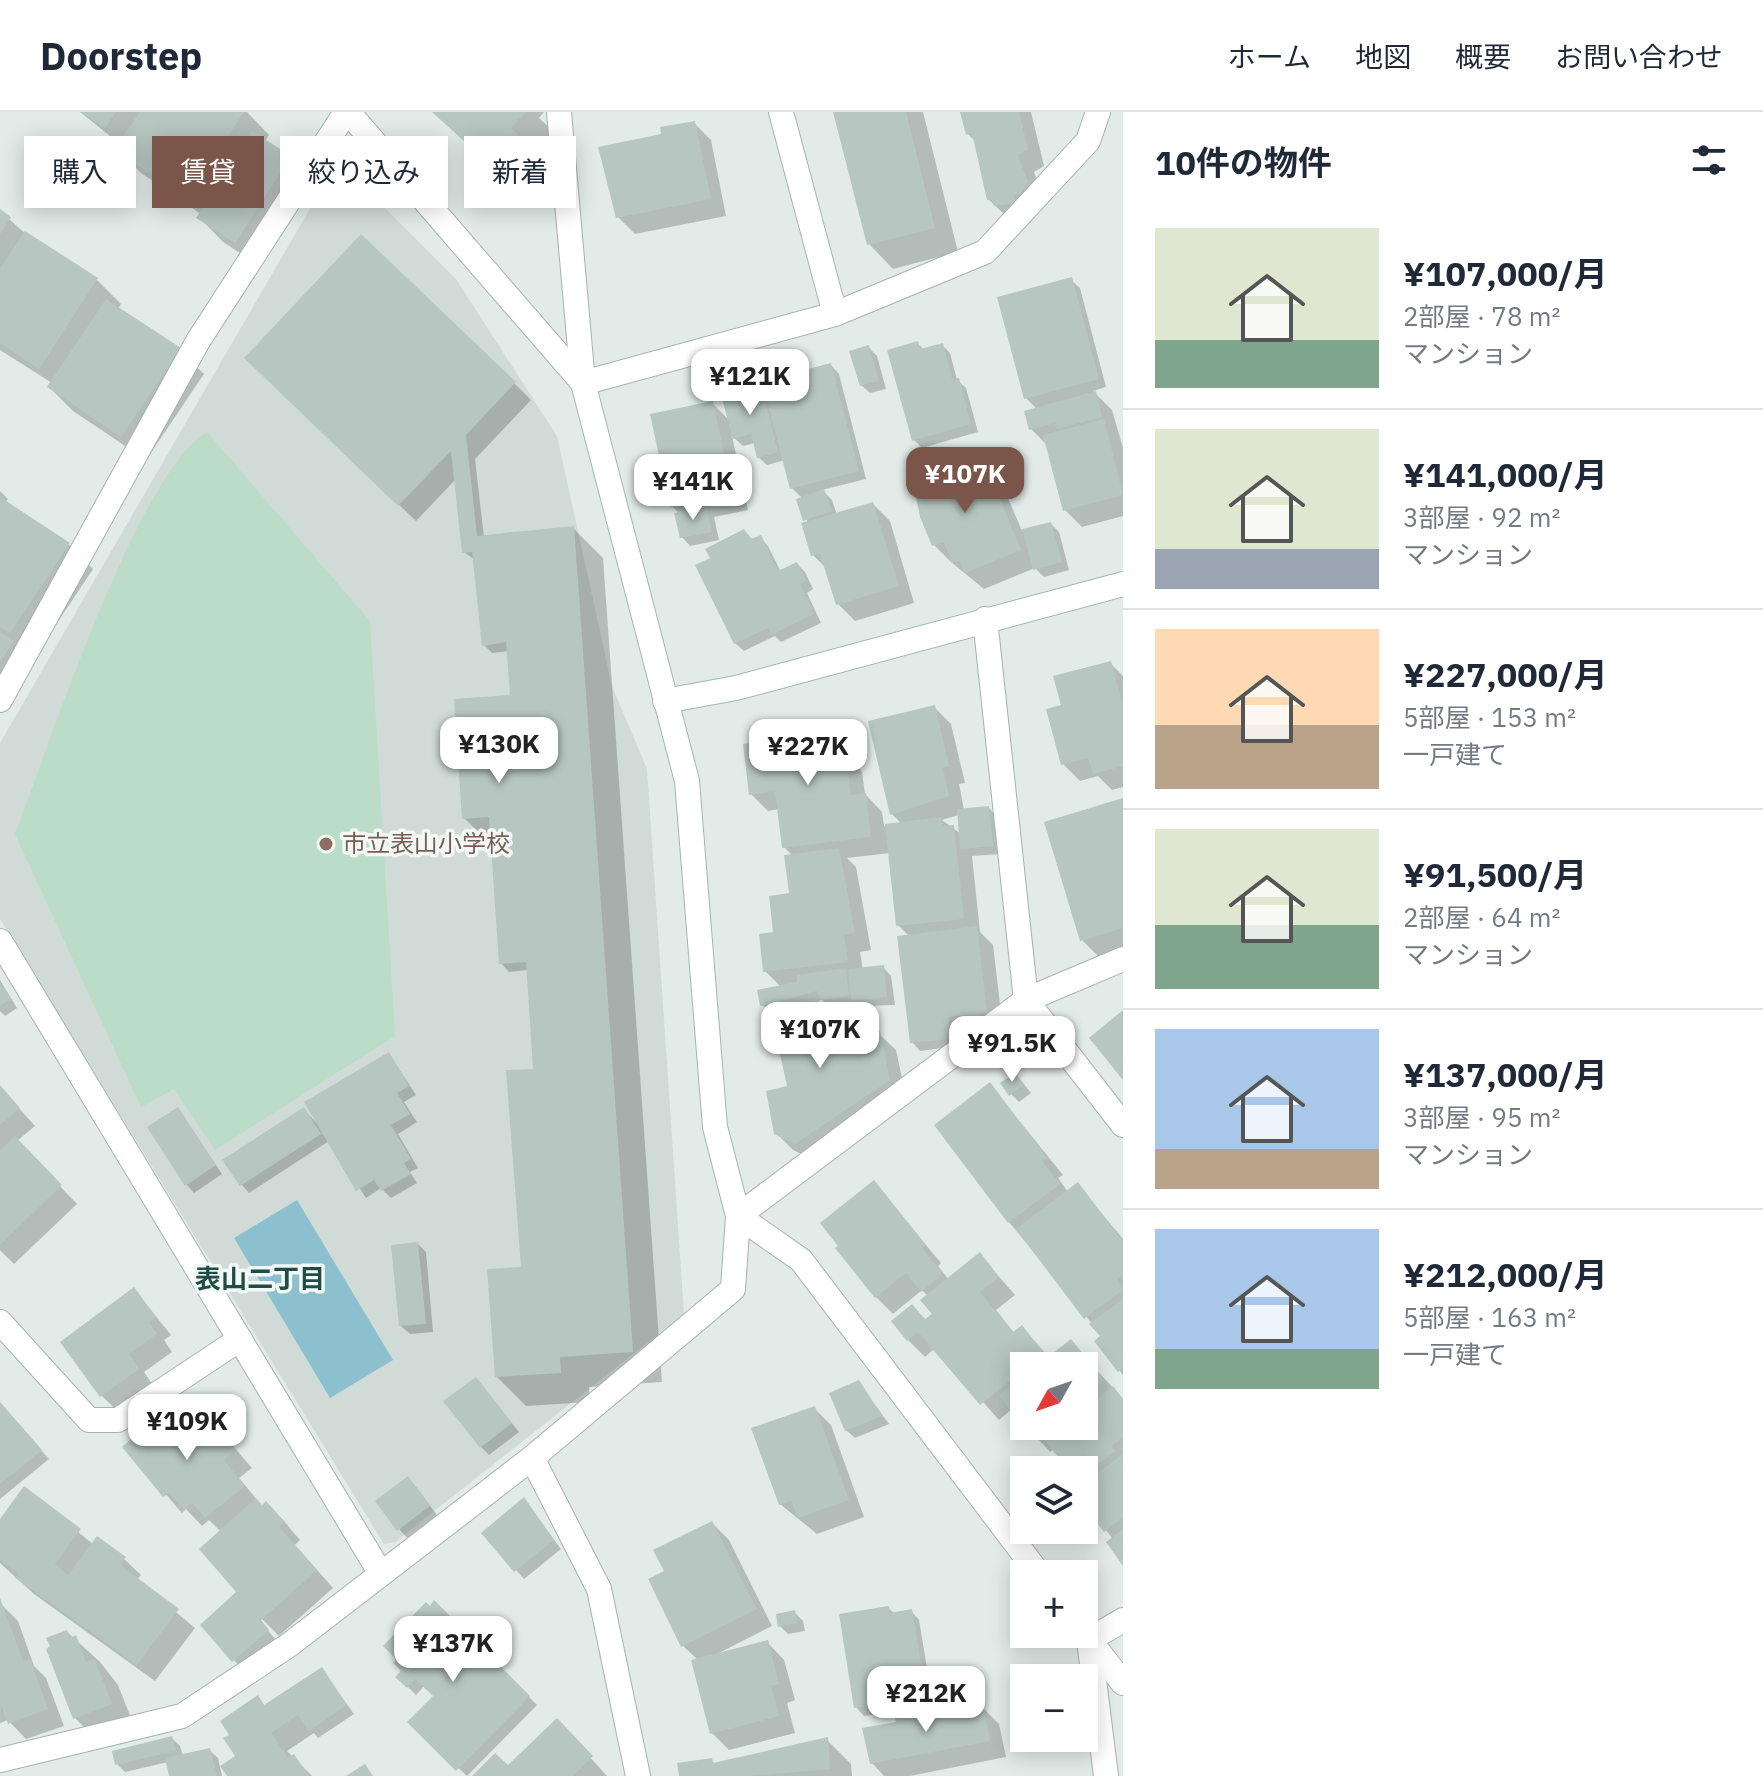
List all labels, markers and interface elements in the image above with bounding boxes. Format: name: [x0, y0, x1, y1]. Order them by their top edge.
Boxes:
text: Doorstep: [40, 31, 202, 80]
text: ホーム: [1228, 38, 1311, 75]
text: 地図: [1355, 38, 1411, 75]
text: 概要: [1455, 38, 1511, 75]
text: お問い合わせ: [1555, 38, 1723, 75]
chip: 購入: [24, 136, 136, 208]
chip: 賃貸: [152, 136, 264, 208]
chip: 絞り込み: [280, 136, 448, 208]
chip: 新着: [464, 136, 576, 208]
icon: filters: [1687, 138, 1731, 182]
text: 10件の物件: [1155, 140, 1332, 184]
text: ¥107,000/月: [1403, 251, 1608, 295]
icon: home: [1219, 260, 1315, 356]
text: 2部屋 · 78 m²: [1403, 299, 1560, 333]
text: マンション: [1403, 336, 1533, 370]
pin: ¥121K: [694, 349, 806, 417]
text: ¥121K: [709, 358, 791, 392]
pin: ¥107K: [909, 447, 1021, 515]
text: ¥141,000/月: [1403, 452, 1608, 496]
pin: ¥141K: [637, 454, 749, 522]
text: ¥107K: [924, 456, 1006, 490]
icon: home: [1219, 461, 1315, 557]
text: ¥141K: [652, 463, 734, 497]
text: 3部屋 · 92 m²: [1403, 500, 1560, 534]
text: マンション: [1403, 537, 1533, 571]
text: ¥227,000/月: [1403, 652, 1608, 696]
icon: home: [1219, 661, 1315, 757]
text: 5部屋 · 153 m²: [1403, 700, 1576, 734]
pin: ¥130K: [443, 717, 555, 785]
pin: ¥227K: [752, 719, 864, 787]
text: ¥130K: [458, 726, 540, 760]
text: ¥227K: [767, 728, 849, 762]
text: 一戸建て: [1403, 737, 1507, 771]
place label: 市立表山小学校: [342, 827, 510, 859]
marker: 市立表山小学校: [317, 835, 335, 853]
text: ¥91,500/月: [1403, 852, 1587, 896]
icon: home: [1219, 861, 1315, 957]
text: 2部屋 · 64 m²: [1403, 900, 1560, 934]
text: マンション: [1403, 937, 1533, 971]
pin: ¥107K: [764, 1002, 876, 1070]
text: ¥107K: [779, 1011, 861, 1045]
pin: ¥91.5K: [947, 1016, 1077, 1084]
text: ¥91.5K: [967, 1025, 1057, 1059]
text: ¥137,000/月: [1403, 1052, 1608, 1096]
icon: home: [1219, 1061, 1315, 1157]
text: 3部屋 · 95 m²: [1403, 1100, 1560, 1134]
text: マンション: [1403, 1137, 1533, 1171]
text: ¥212,000/月: [1403, 1252, 1608, 1296]
district label: 表山二丁目: [195, 1261, 325, 1295]
icon: home: [1219, 1261, 1315, 1357]
text: 5部屋 · 163 m²: [1403, 1300, 1576, 1334]
text: 一戸建て: [1403, 1337, 1507, 1371]
north arrow: [1010, 1352, 1098, 1440]
map controls: [1010, 1352, 1098, 1752]
pin: ¥109K: [131, 1394, 243, 1462]
text: ¥109K: [146, 1403, 228, 1437]
button: layers: [1010, 1456, 1098, 1544]
button: +: [1010, 1560, 1098, 1648]
pin: ¥137K: [397, 1616, 509, 1684]
text: ¥137K: [412, 1625, 494, 1659]
button: −: [1010, 1664, 1098, 1752]
pin: ¥212K: [870, 1666, 982, 1734]
text: ¥212K: [885, 1675, 967, 1709]

